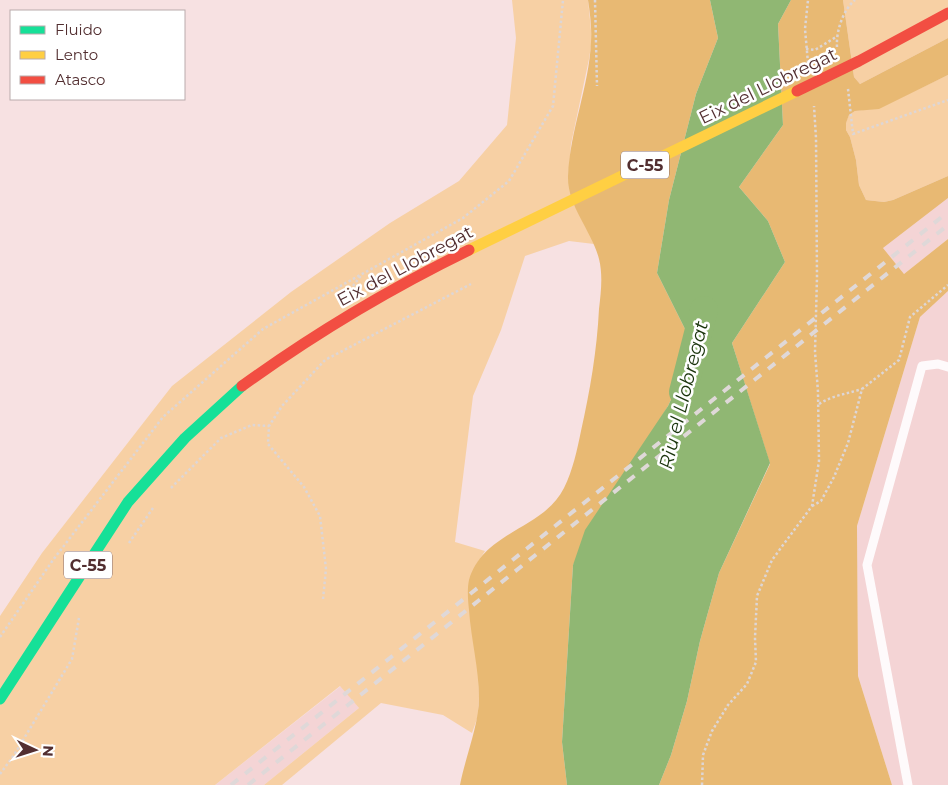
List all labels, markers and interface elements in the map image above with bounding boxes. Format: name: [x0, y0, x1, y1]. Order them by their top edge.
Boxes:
legend: [10, 10, 185, 100]
text: Fluido: [55, 20, 102, 39]
street label: Eix del Llobregat: [695, 43, 841, 129]
text: Lento: [55, 45, 98, 64]
text: Atasco: [55, 70, 105, 89]
road number: C-55: [621, 152, 669, 178]
street label: Eix del Llobregat: [333, 221, 477, 311]
water label: Riu el Llobregat: [654, 318, 713, 472]
road number: C-55: [64, 552, 112, 578]
north arrow: [10, 725, 60, 775]
text: N: [39, 745, 57, 757]

